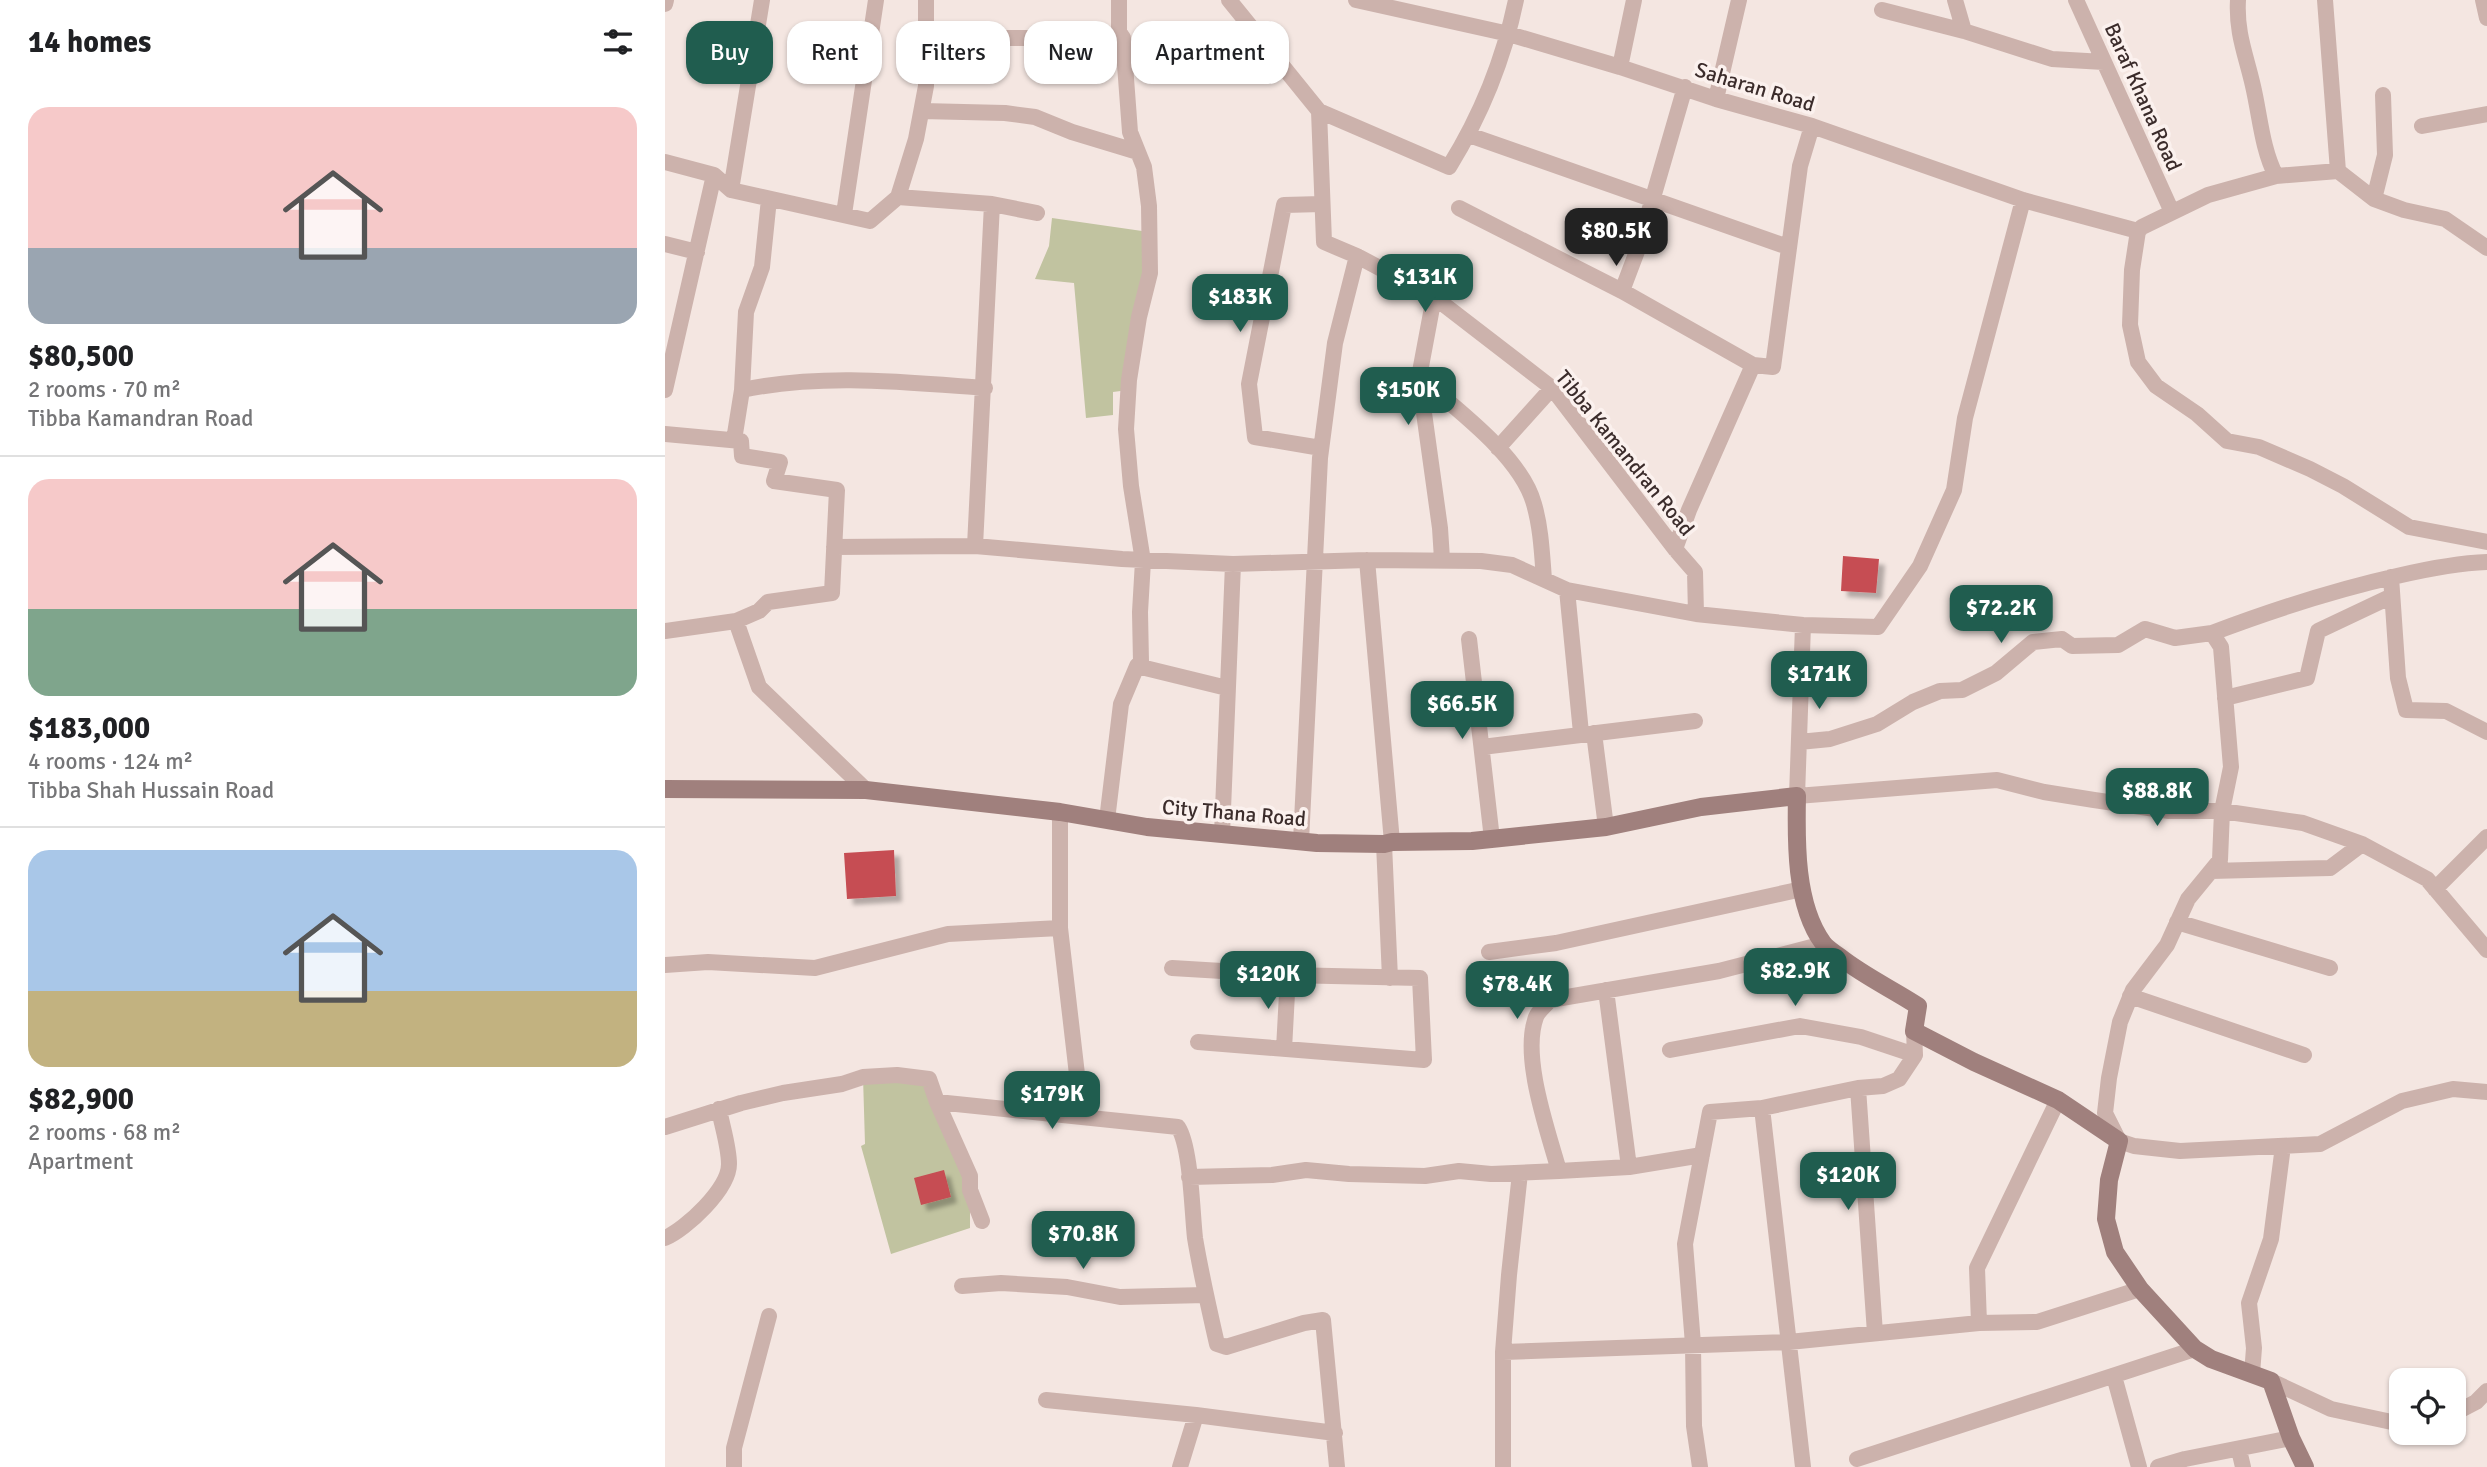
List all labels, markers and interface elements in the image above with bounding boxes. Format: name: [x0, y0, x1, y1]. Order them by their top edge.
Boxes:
street label: Baraf Khana Road: [2099, 19, 2187, 175]
chip: Buy: [686, 21, 773, 84]
chip: Rent: [787, 21, 882, 84]
chip: Filters: [896, 21, 1010, 84]
chip: New: [1024, 21, 1117, 84]
chip: Apartment: [1131, 21, 1289, 84]
icon: filters: [599, 23, 637, 61]
text: 14 homes: [28, 24, 151, 61]
street label: Saharan Road: [1692, 56, 1818, 118]
icon: home: [270, 152, 396, 278]
pin: $80.5K: [1559, 208, 1673, 268]
text: $80.5K: [1581, 216, 1651, 245]
pin: $131K: [1376, 254, 1474, 314]
text: $131K: [1393, 262, 1457, 291]
pin: $183K: [1191, 274, 1289, 334]
text: $183K: [1208, 282, 1272, 311]
text: $80,500: [28, 338, 134, 375]
street label: Tibba Kamandran Road: [1550, 365, 1700, 541]
pin: $150K: [1359, 368, 1457, 427]
text: 2 rooms · 70 m²: [28, 375, 181, 404]
text: $150K: [1376, 375, 1440, 404]
text: Tibba Kamandran Road: [28, 404, 253, 433]
icon: home: [270, 524, 396, 650]
pin: $72.2K: [1944, 586, 2058, 645]
text: $72.2K: [1966, 593, 2036, 622]
pin: $171K: [1770, 652, 1868, 711]
text: $171K: [1787, 659, 1851, 688]
pin: $66.5K: [1405, 682, 1519, 741]
text: $66.5K: [1427, 689, 1497, 718]
text: $183,000: [28, 710, 150, 747]
text: 4 rooms · 124 m²: [28, 747, 193, 776]
pin: $88.8K: [2100, 768, 2214, 828]
text: Tibba Shah Hussain Road: [28, 776, 274, 805]
text: $88.8K: [2122, 776, 2192, 805]
street label: City Thana Road: [1161, 794, 1307, 832]
icon: home: [270, 895, 396, 1021]
pin: $82.9K: [1738, 948, 1852, 1008]
pin: $120K: [1219, 951, 1317, 1011]
text: $82.9K: [1760, 956, 1830, 985]
text: $120K: [1236, 959, 1300, 988]
pin: $78.4K: [1460, 962, 1574, 1021]
text: $78.4K: [1482, 969, 1552, 998]
pin: $179K: [1003, 1072, 1101, 1131]
text: $179K: [1020, 1079, 1084, 1108]
text: $82,900: [28, 1081, 134, 1118]
text: 2 rooms · 68 m²: [28, 1118, 181, 1147]
text: Apartment: [28, 1147, 133, 1176]
pin: $120K: [1799, 1152, 1897, 1212]
text: $120K: [1816, 1160, 1880, 1189]
pin: $70.8K: [1026, 1212, 1140, 1271]
text: $70.8K: [1048, 1219, 1118, 1248]
map controls: [2389, 1368, 2466, 1445]
button: locate: [2389, 1368, 2466, 1445]

